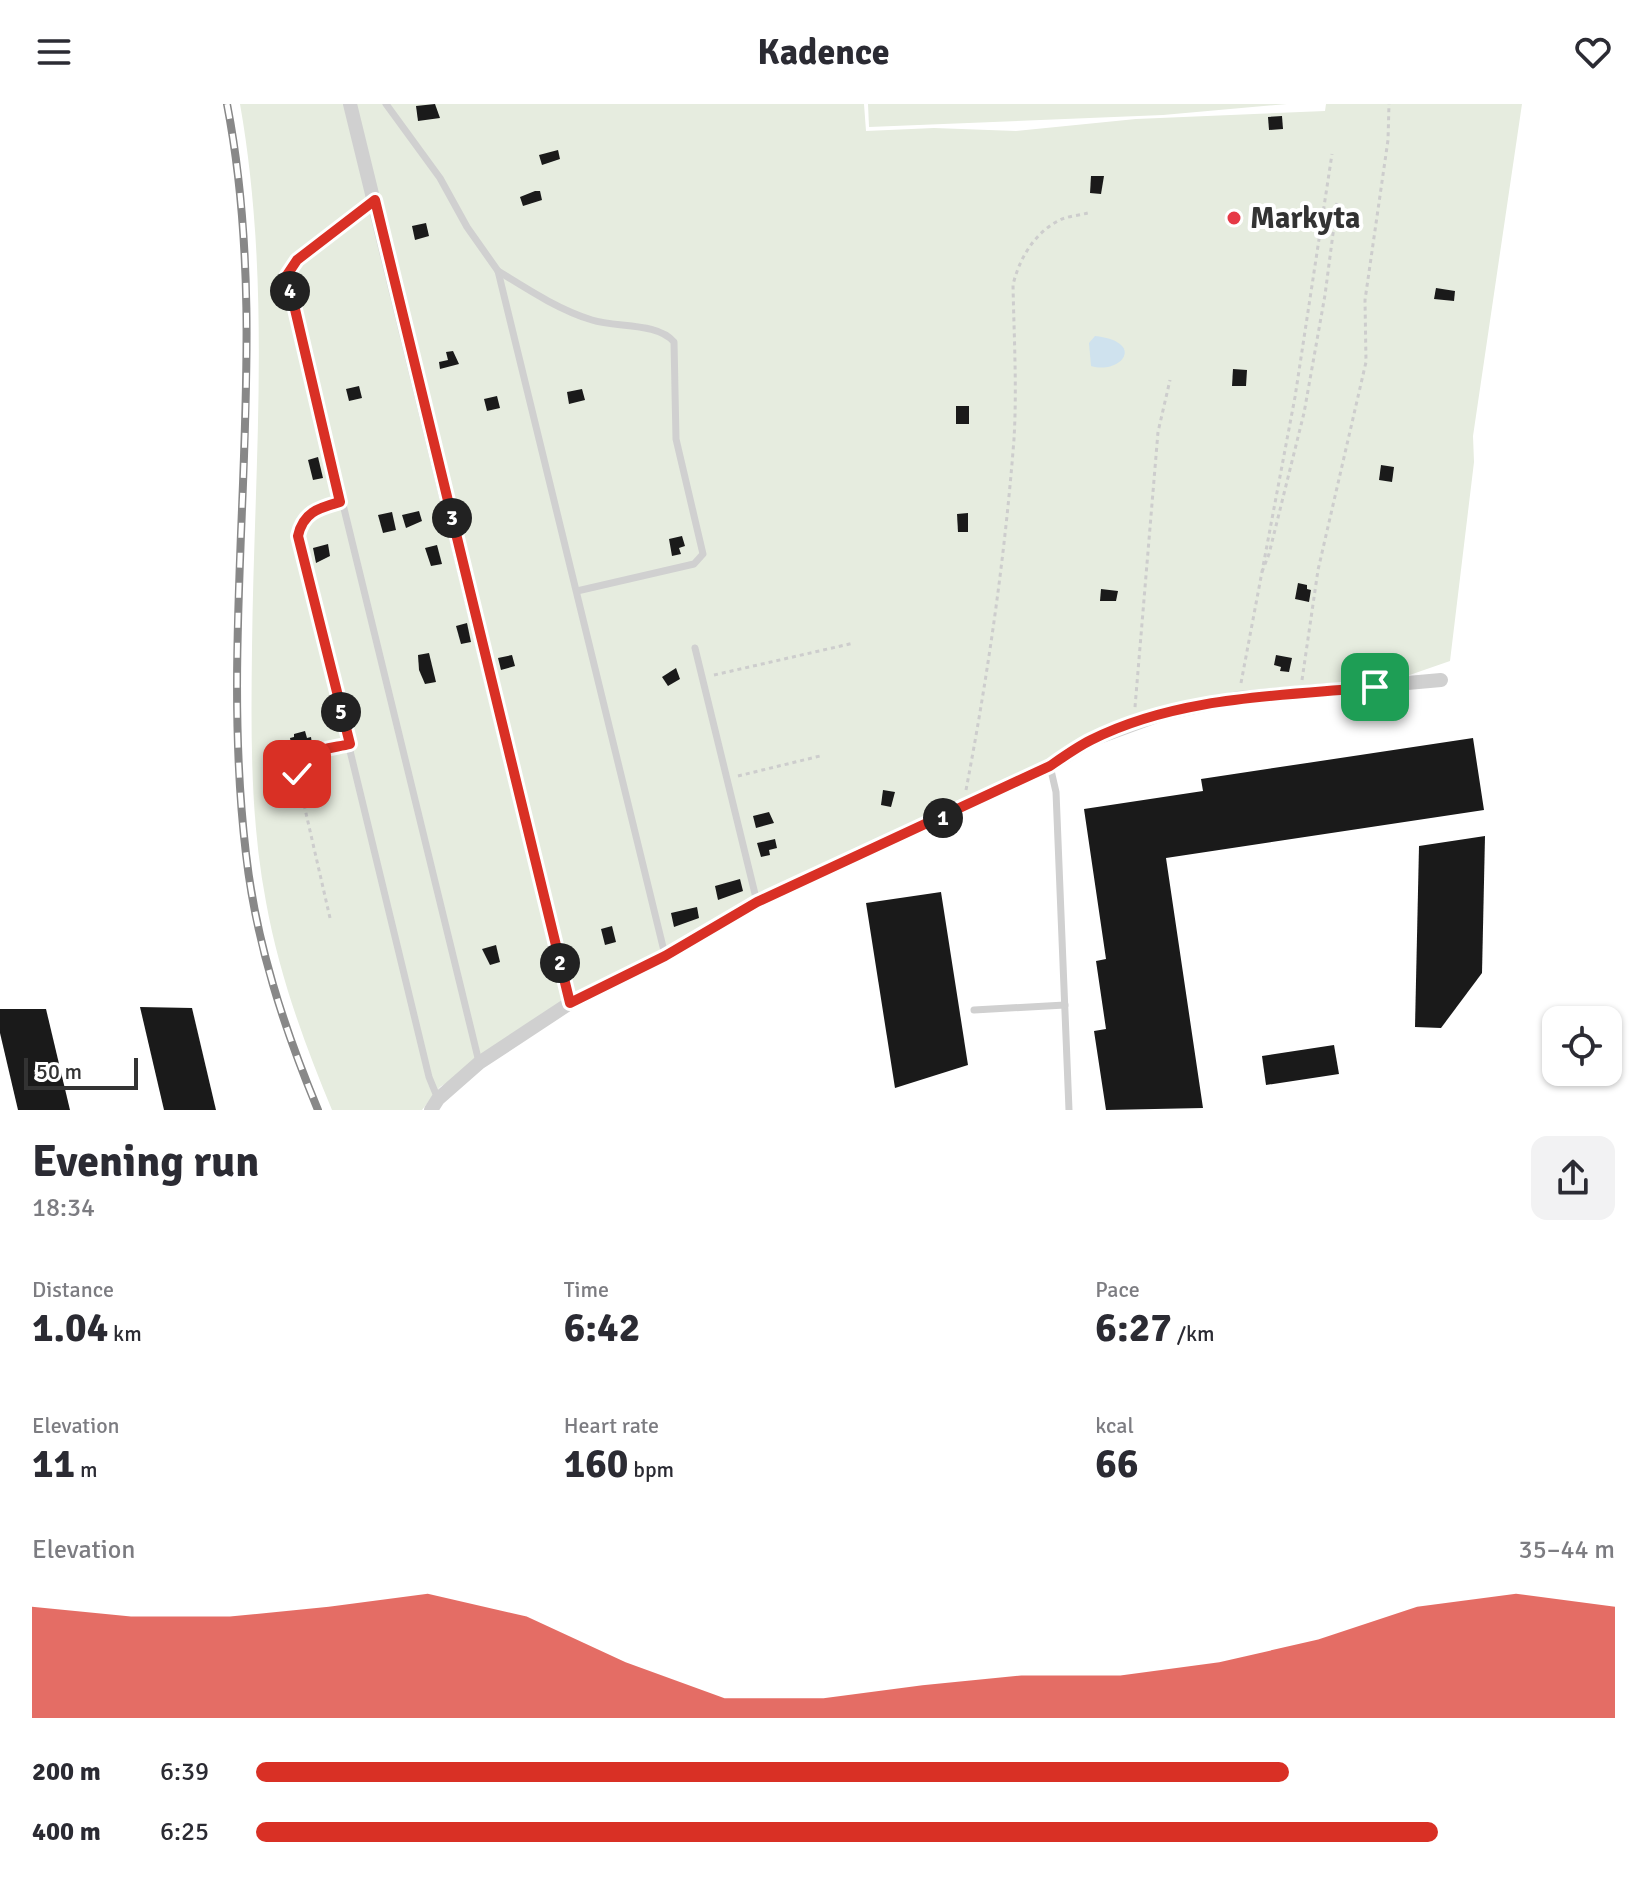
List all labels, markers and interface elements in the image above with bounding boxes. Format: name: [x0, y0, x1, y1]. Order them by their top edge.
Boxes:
icon: menu: [32, 30, 76, 74]
text: Kadence: [757, 30, 890, 75]
icon: heart: [1571, 30, 1615, 74]
place label: Markyta: [1250, 200, 1360, 237]
marker: Markyta: [1225, 209, 1243, 227]
pin: 4: [270, 271, 310, 311]
text: 4: [284, 277, 296, 304]
pin: 3: [432, 498, 472, 538]
text: 3: [446, 504, 458, 531]
pin: [1341, 653, 1409, 721]
icon: arrive: [1353, 665, 1397, 709]
pin: 5: [321, 692, 361, 732]
text: 5: [335, 698, 347, 725]
pin: [263, 740, 331, 808]
icon: check: [275, 752, 319, 796]
pin: 1: [923, 798, 963, 838]
text: 1: [937, 804, 949, 831]
pin: 2: [540, 943, 580, 983]
text: 2: [554, 949, 566, 976]
map controls: [1542, 1006, 1622, 1086]
button: locate: [1542, 1006, 1622, 1086]
scale bar: [24, 1054, 138, 1090]
text: 50 m: [36, 1058, 82, 1085]
text: Evening run: [32, 1135, 259, 1189]
button: share: [1531, 1136, 1615, 1220]
text: 18:34: [32, 1192, 95, 1224]
text: Distance: [32, 1276, 114, 1303]
text: Time: [564, 1276, 609, 1303]
text: Pace: [1095, 1276, 1140, 1303]
text: 1.04: [32, 1303, 108, 1353]
text: 6:42: [564, 1303, 640, 1353]
text: 6:27: [1095, 1303, 1172, 1353]
text: km: [108, 1320, 142, 1347]
text: /km: [1172, 1320, 1215, 1347]
text: Elevation: [32, 1412, 120, 1439]
text: Heart rate: [564, 1412, 659, 1439]
text: kcal: [1095, 1412, 1134, 1439]
text: 11: [32, 1439, 75, 1489]
text: 160: [564, 1439, 628, 1489]
text: 66: [1095, 1439, 1139, 1489]
text: m: [75, 1456, 98, 1483]
text: bpm: [628, 1456, 674, 1483]
text: Elevation: [32, 1534, 136, 1566]
text: 35–44 m: [1519, 1534, 1615, 1566]
text: 200 m: [32, 1756, 101, 1788]
text: 6:39: [160, 1756, 209, 1788]
text: 400 m: [32, 1816, 101, 1848]
text: 6:25: [160, 1816, 209, 1848]

